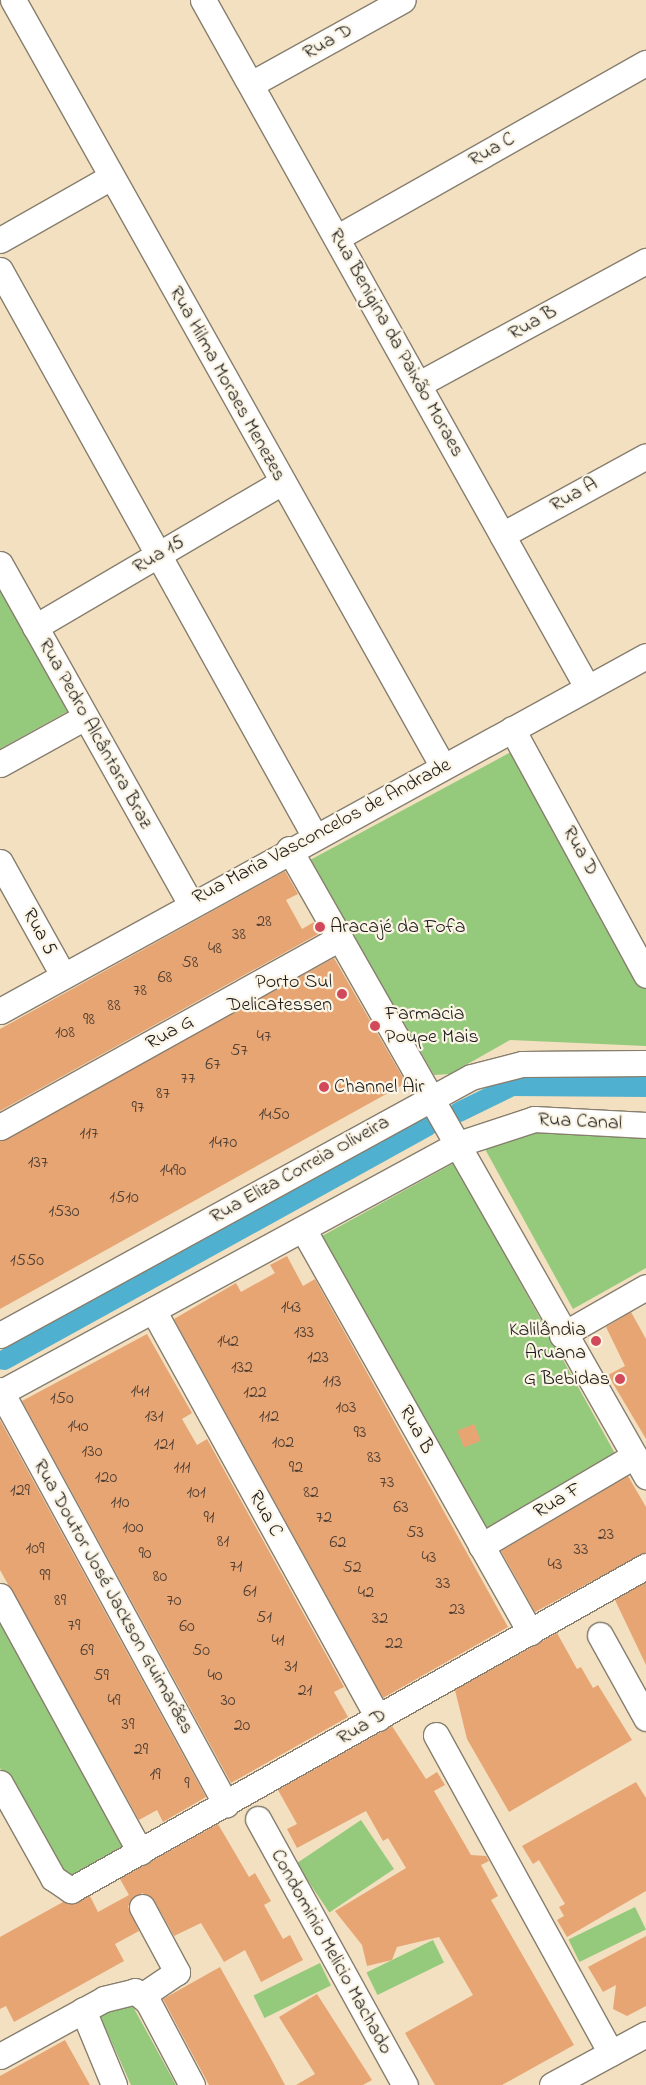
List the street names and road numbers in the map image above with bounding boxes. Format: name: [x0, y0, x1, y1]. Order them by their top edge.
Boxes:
street label: Rua D: [299, 19, 357, 65]
street label: Rua C: [465, 128, 519, 172]
street label: Rua Benigina da Paixão Moraes: [323, 225, 469, 461]
street label: Rua Hilma Moraes Menezes: [163, 282, 291, 486]
street label: Rua B: [505, 300, 561, 346]
street label: Rua A: [546, 472, 602, 518]
street label: Rua 15: [129, 531, 189, 579]
street label: Rua Pedro Alcântara Braz: [33, 635, 157, 833]
street label: Rua Maria Vasconcelos de Andrade: [189, 754, 455, 910]
street label: Rua D: [557, 822, 603, 880]
street label: Rua 5: [16, 904, 62, 960]
street label: Rua G: [142, 1010, 198, 1056]
street label: Rua Canal: [537, 1108, 623, 1136]
street label: Rua Eliza Correia Oliveira: [206, 1111, 394, 1229]
street label: Rua B: [393, 1402, 439, 1458]
street label: Rua Doutor José Jackson Guimarães: [27, 1456, 199, 1738]
street label: Rua F: [530, 1478, 586, 1524]
street label: Rua C: [243, 1487, 287, 1541]
street label: Rua D: [333, 1703, 391, 1751]
street label: Condominio Melicio Machado: [265, 1845, 397, 2059]

